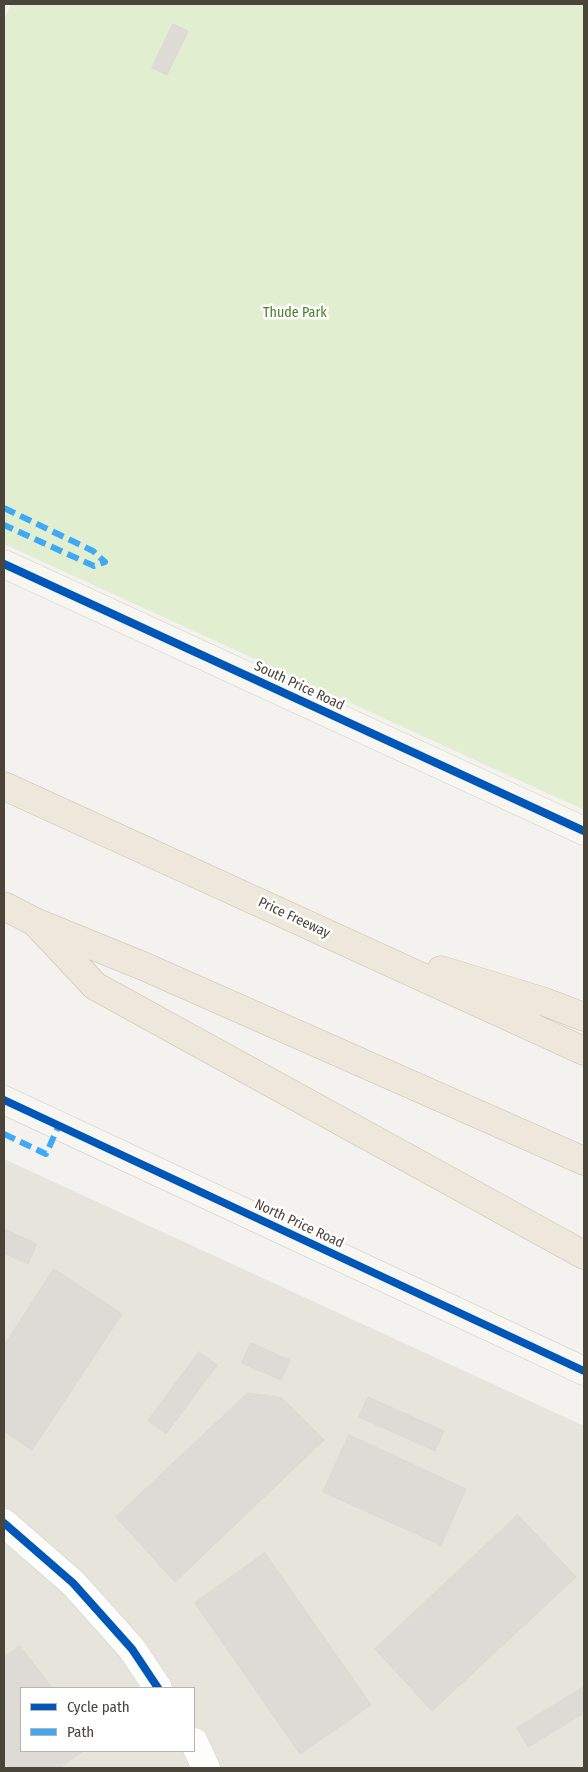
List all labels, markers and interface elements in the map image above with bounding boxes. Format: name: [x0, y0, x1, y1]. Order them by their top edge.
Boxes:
park label: Thude Park: [263, 305, 327, 321]
street label: South Price Road: [251, 658, 347, 714]
street label: Price Freeway: [255, 894, 333, 942]
street label: North Price Road: [252, 1196, 346, 1252]
legend: [20, 1687, 195, 1752]
text: Cycle path: [67, 1698, 130, 1716]
text: Path: [67, 1723, 94, 1741]

